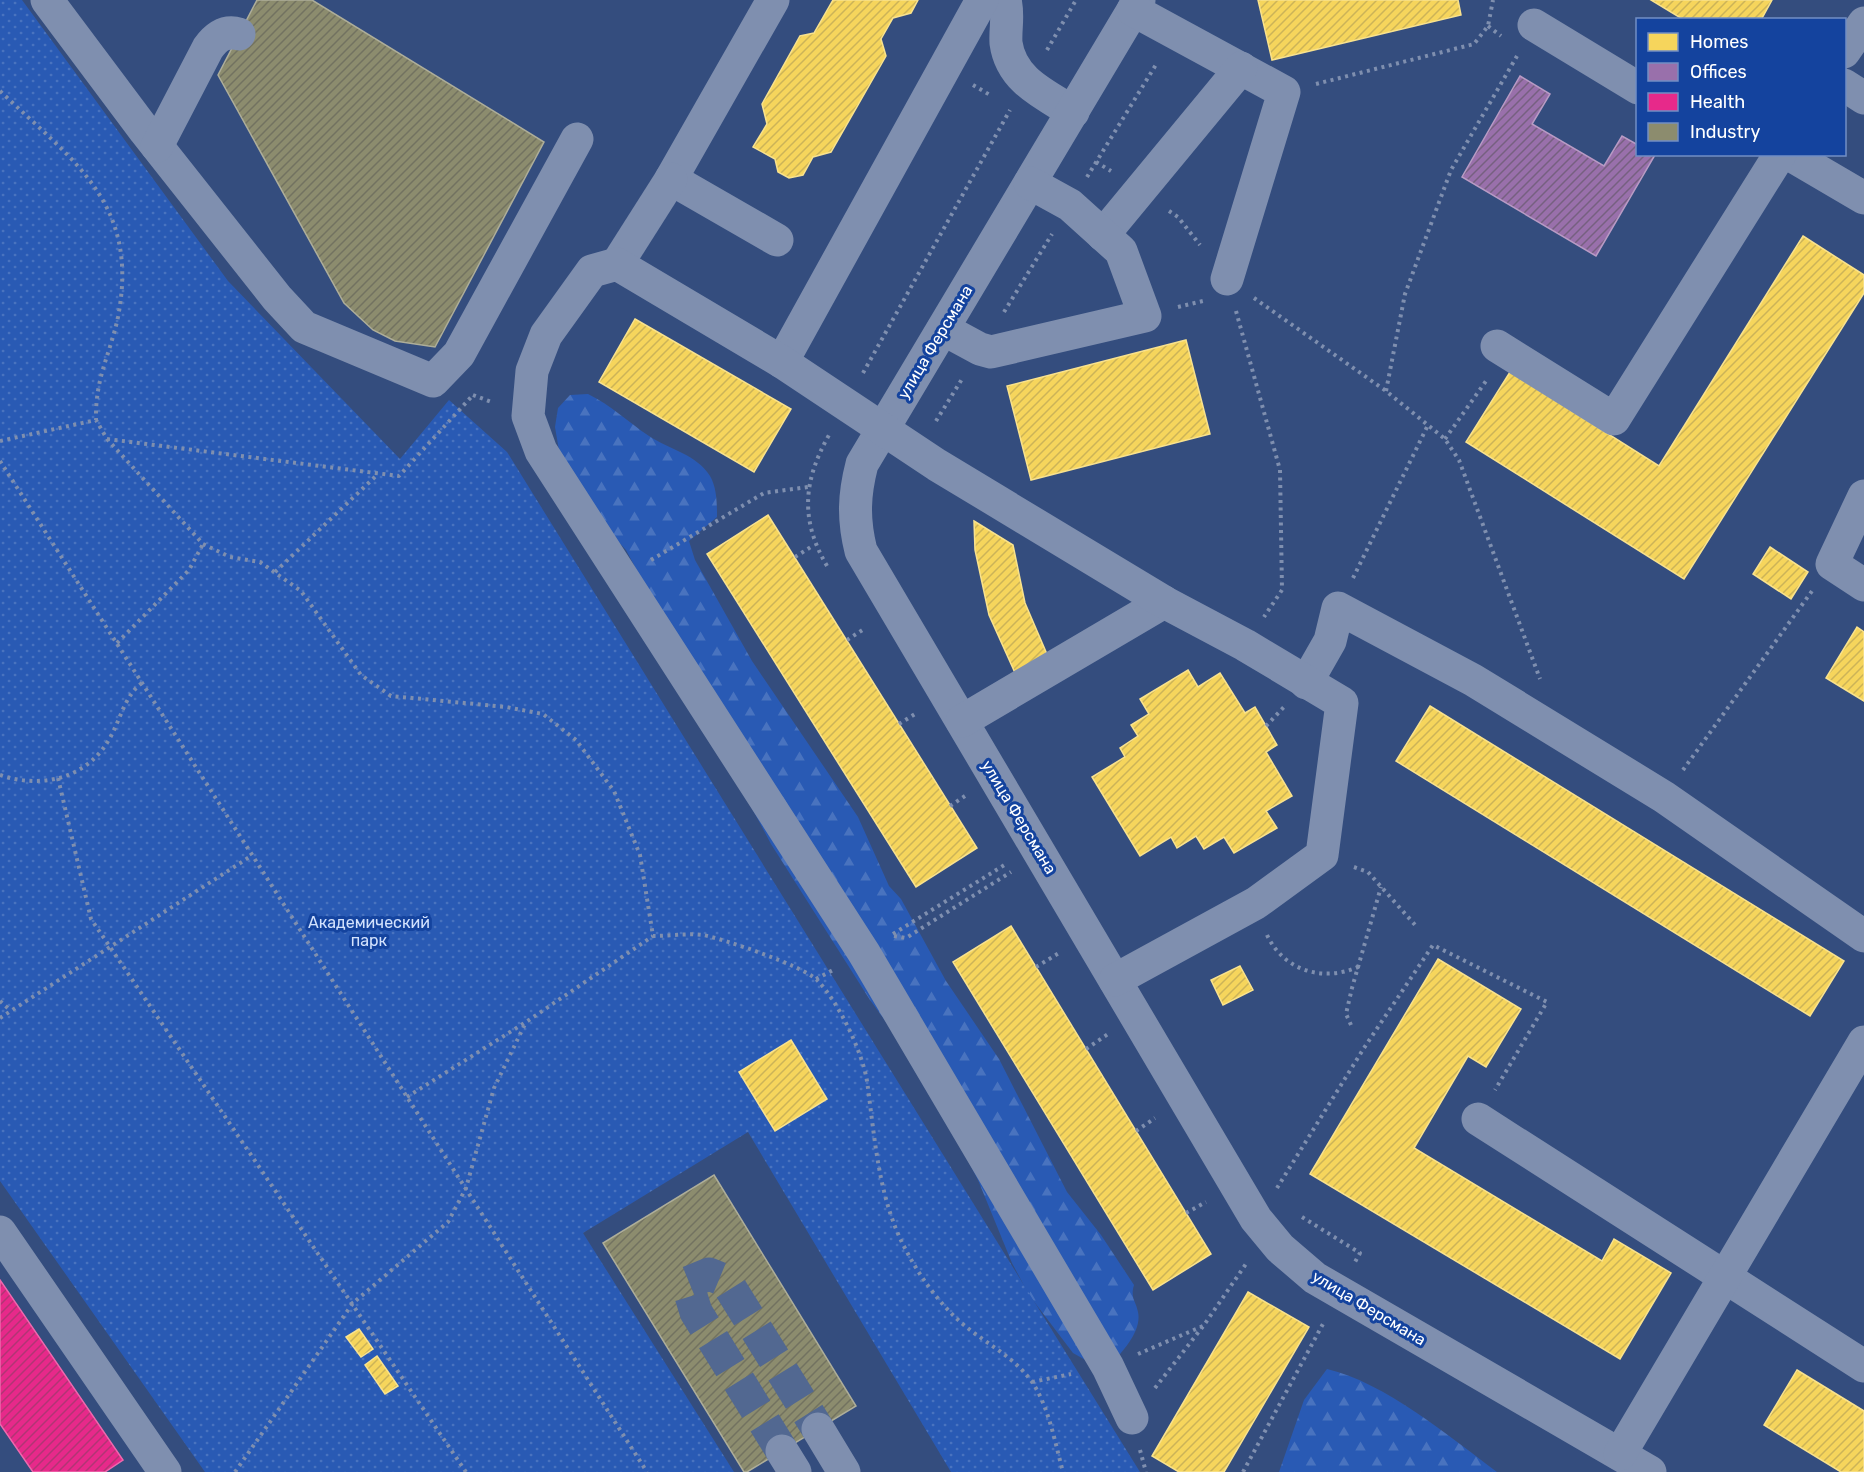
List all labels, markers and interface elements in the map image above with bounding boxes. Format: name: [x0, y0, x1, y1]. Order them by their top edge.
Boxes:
legend: [1636, 18, 1846, 156]
text: Homes: [1690, 31, 1748, 53]
text: Offices: [1690, 61, 1747, 83]
text: Health: [1690, 91, 1745, 113]
text: Industry: [1690, 121, 1760, 143]
street label: улица Ферсмана: [894, 282, 976, 402]
street label: улица Ферсмана: [978, 757, 1060, 877]
park label: Академический парк: [308, 913, 430, 950]
street label: улица Ферсмана: [1309, 1267, 1429, 1349]

